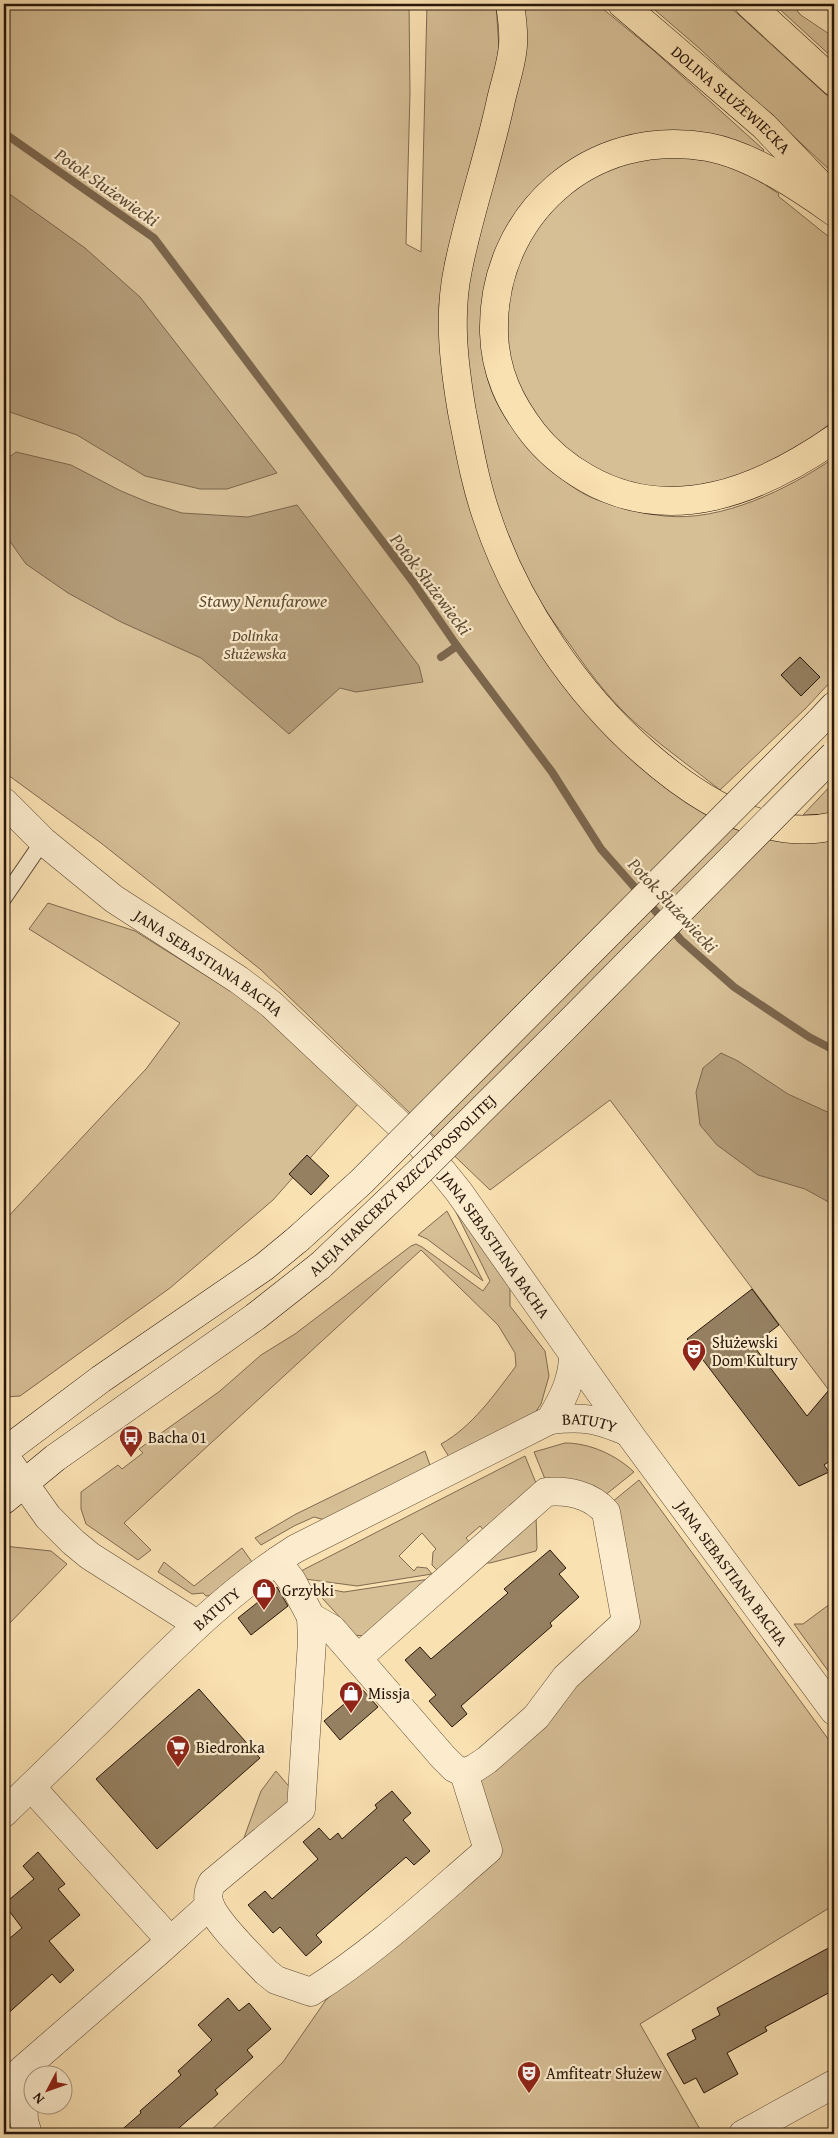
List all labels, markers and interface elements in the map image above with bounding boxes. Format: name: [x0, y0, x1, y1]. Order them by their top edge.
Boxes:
street label: DOLINA SŁUŻEWIECKA: [666, 40, 797, 159]
water label: Potok Służewiecki: [49, 141, 165, 233]
water label: Potok Służewiecki: [383, 527, 478, 641]
water label: Stawy Nenufarowe: [199, 587, 327, 614]
park label: Dolinka Służewska: [224, 623, 287, 665]
water label: Potok Służewiecki: [621, 851, 724, 959]
street label: JANA SEBASTIANA BACHA: [128, 902, 289, 1022]
street label: ALEJA HARCERZY RZECZYPOSPOLITEJ: [303, 1089, 501, 1281]
street label: JANA SEBASTIANA BACHA: [433, 1164, 556, 1323]
place label: Służewski Dom Kultury: [712, 1330, 798, 1372]
theatre icon: Służewski Dom Kultury: [681, 1338, 707, 1372]
street label: BATUTY: [561, 1406, 621, 1439]
bus stop icon: Bacha 01: [118, 1424, 144, 1458]
place label: Bacha 01: [148, 1425, 207, 1449]
street label: JANA SEBASTIANA BACHA: [669, 1494, 794, 1651]
shop icon: Grzybki: [251, 1577, 277, 1611]
place label: Grzybki: [282, 1578, 334, 1602]
street label: BATUTY: [187, 1581, 246, 1636]
shop icon: Missja: [338, 1680, 364, 1714]
place label: Missja: [368, 1681, 411, 1705]
supermarket icon: Biedronka: [165, 1734, 191, 1768]
place label: Biedronka: [196, 1735, 265, 1759]
theatre icon: Amfiteatr Służew: [516, 2060, 542, 2094]
place label: Amfiteatr Służew: [546, 2061, 663, 2085]
north arrow: [22, 2066, 72, 2116]
text: N: [27, 2088, 49, 2109]

